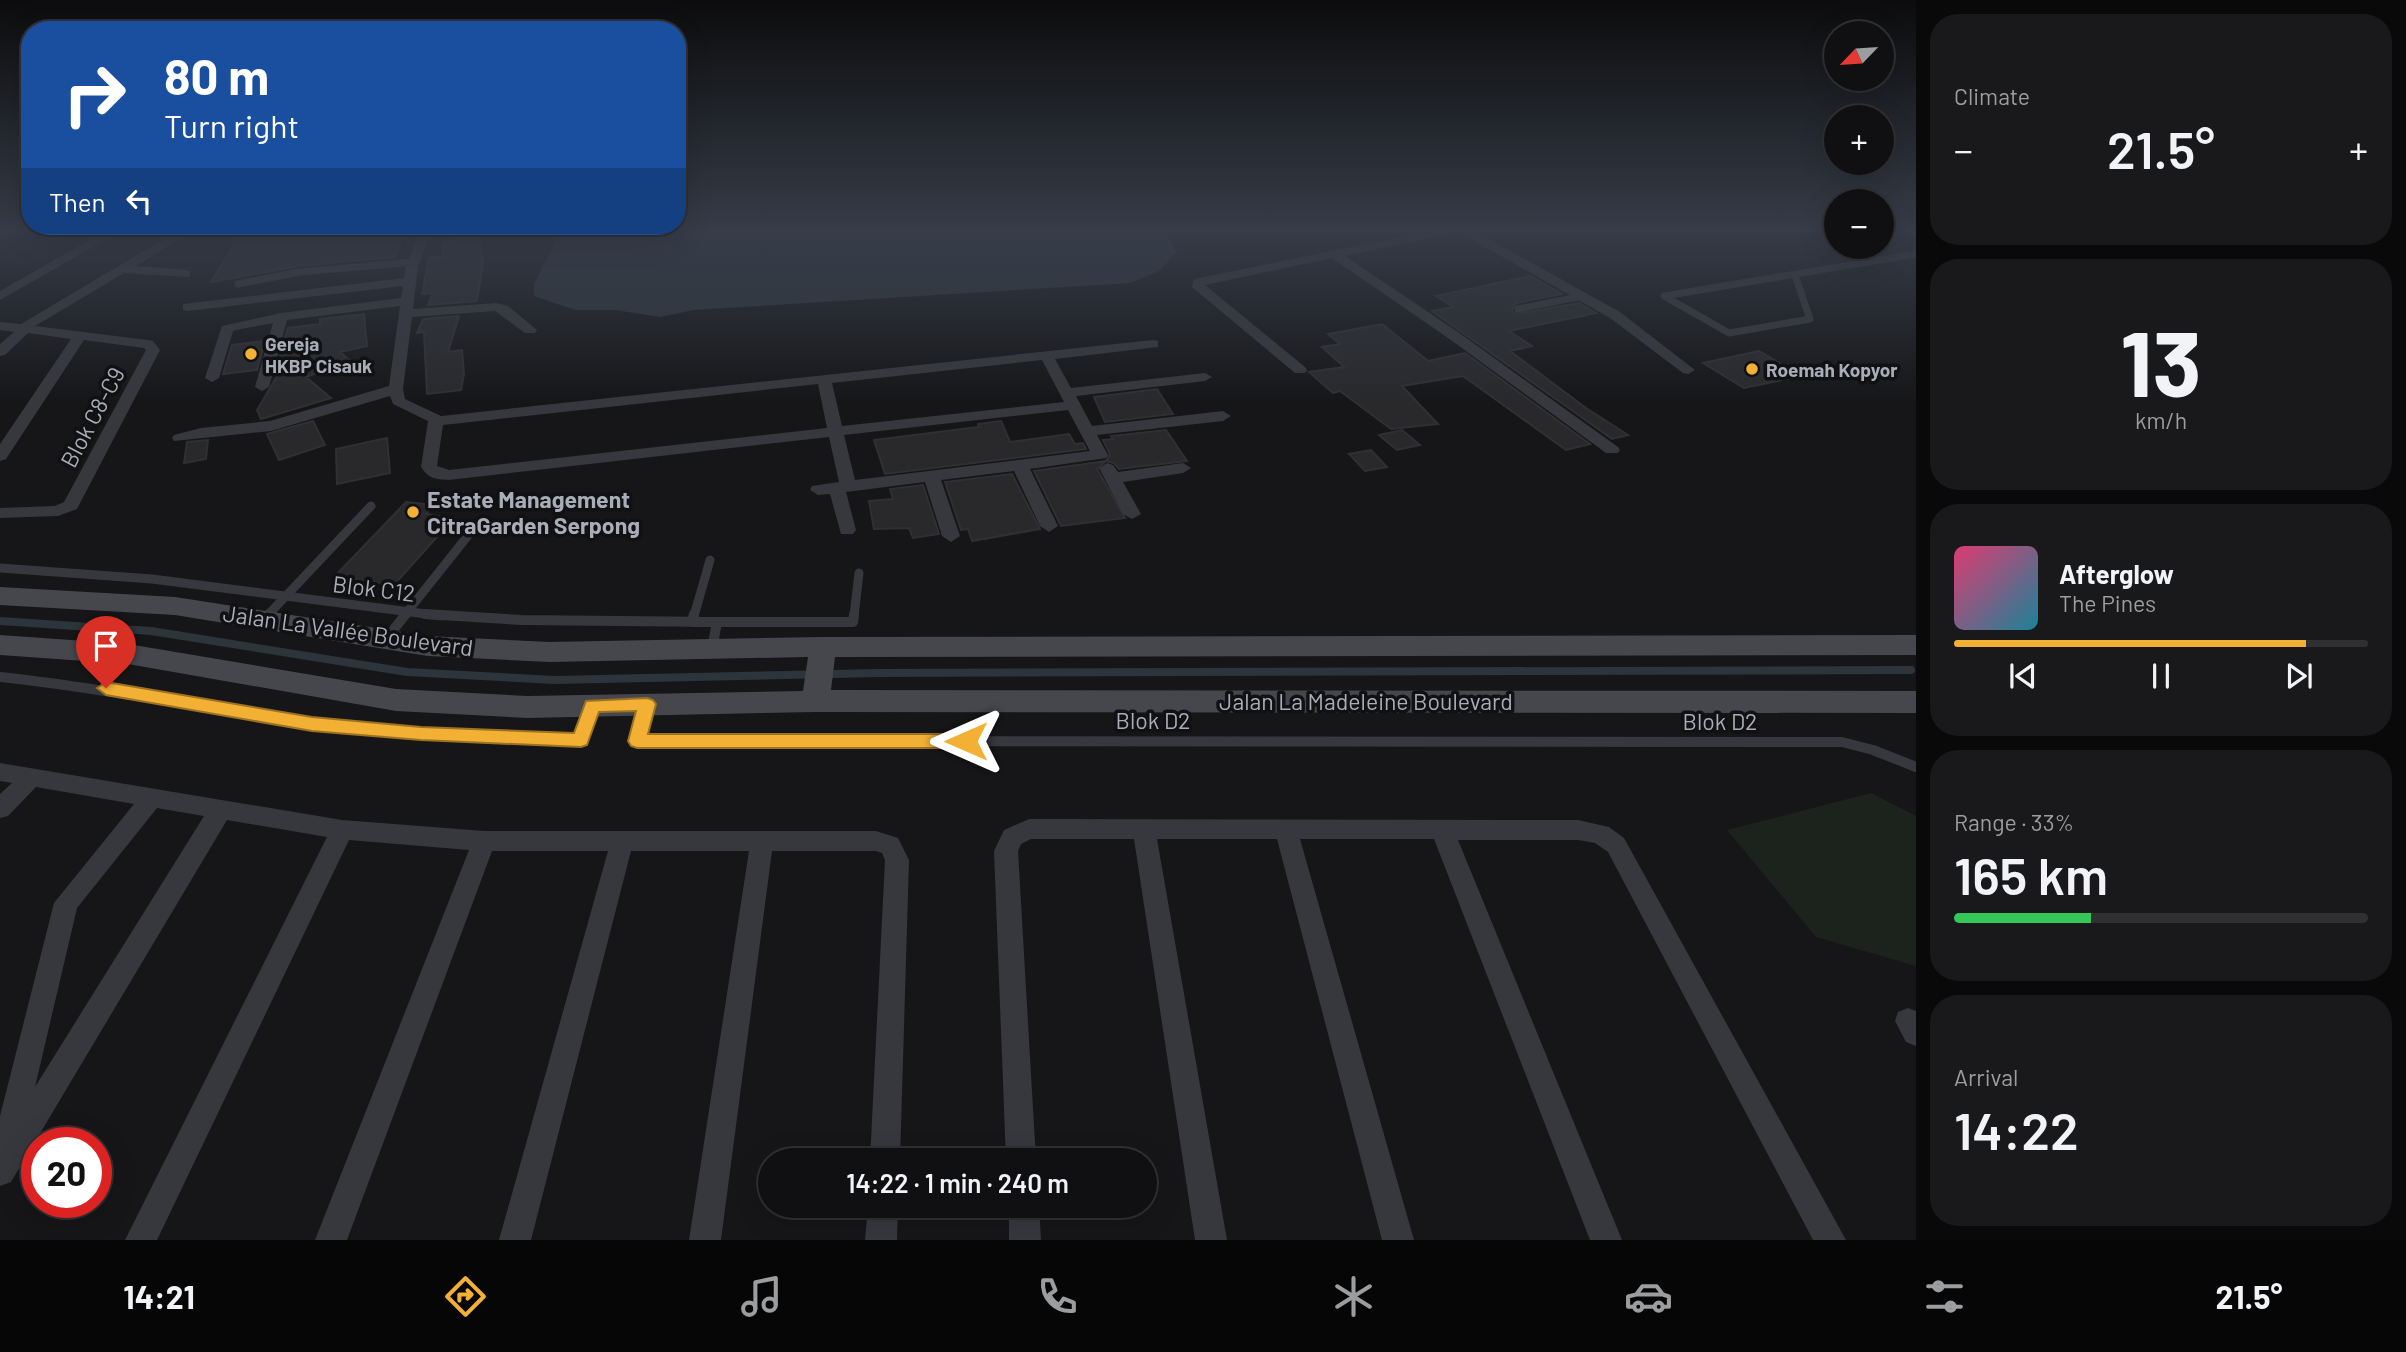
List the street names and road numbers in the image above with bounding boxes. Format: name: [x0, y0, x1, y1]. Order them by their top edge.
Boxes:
street label: Blok C8-C9: [54, 362, 130, 472]
street label: Blok C12: [331, 569, 417, 607]
street label: Jalan La Vallée Boulevard: [221, 599, 475, 661]
street label: Jalan La Madeleine Boulevard: [1219, 687, 1513, 715]
street label: Blok D2: [1116, 706, 1190, 734]
street label: Blok D2: [1683, 707, 1757, 735]

